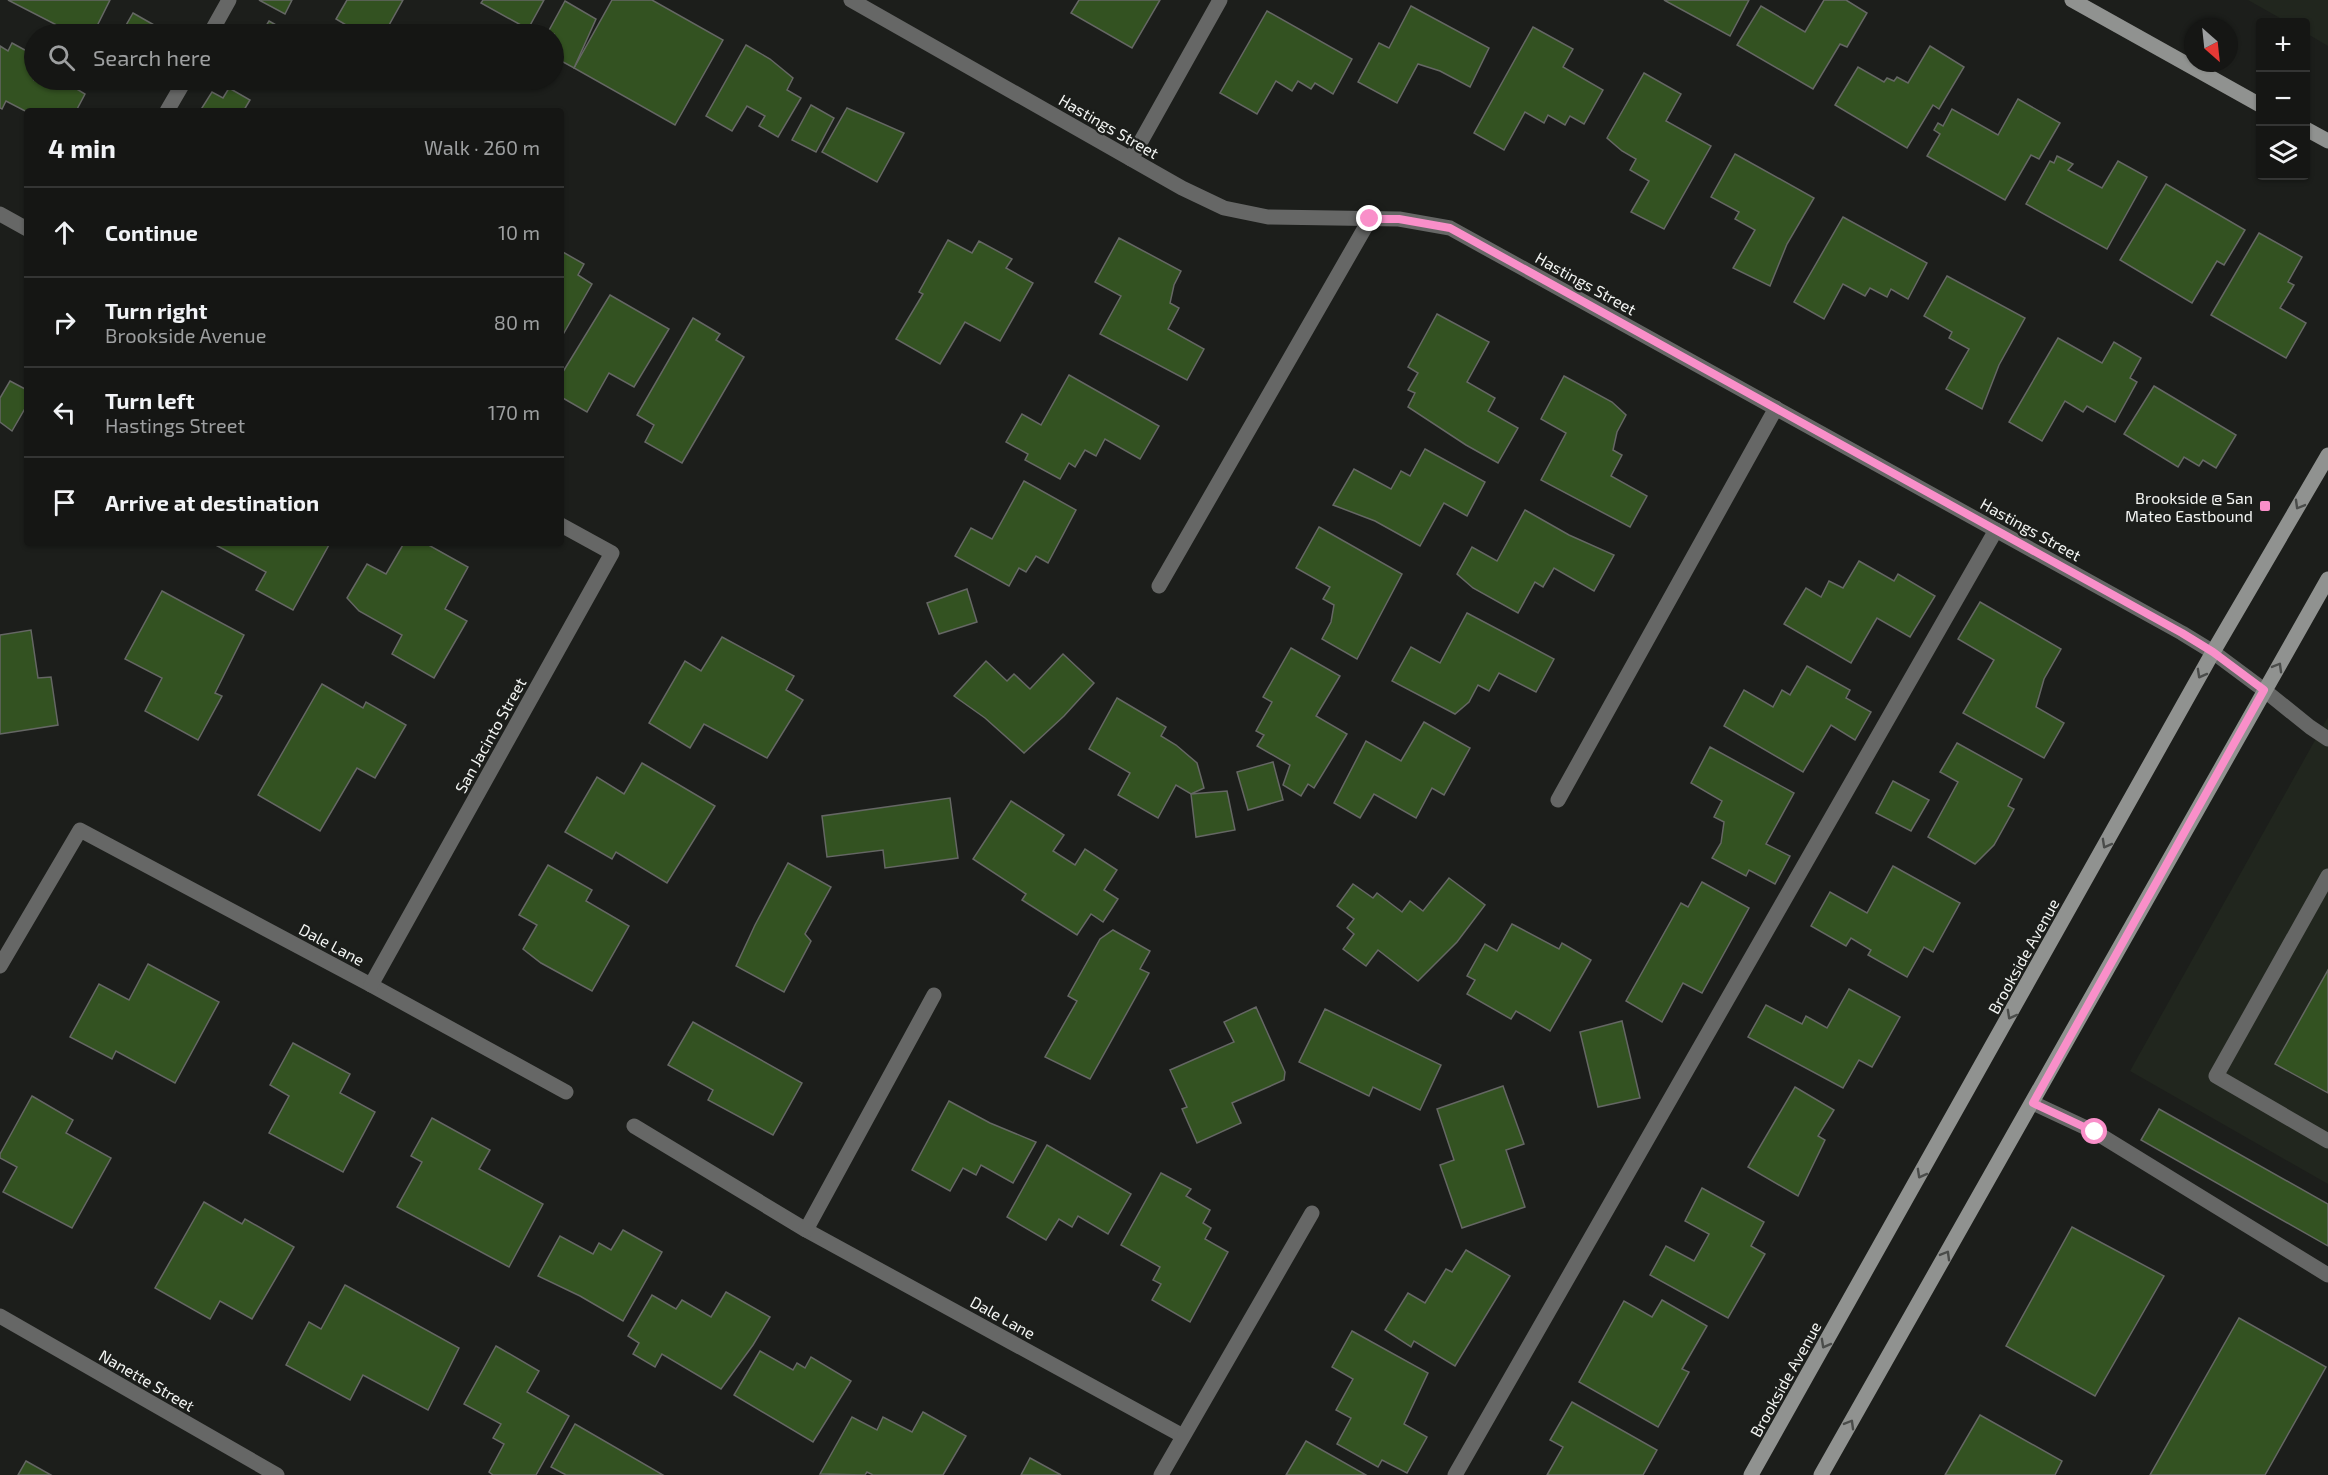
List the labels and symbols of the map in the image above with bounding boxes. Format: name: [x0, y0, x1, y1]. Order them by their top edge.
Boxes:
north arrow: [2184, 18, 2238, 72]
street label: Hastings Street: [1056, 90, 1162, 162]
route end: [1356, 205, 1382, 231]
street label: Hastings Street: [1532, 248, 1640, 318]
place label: Brookside @ San Mateo Eastbound: [2125, 488, 2253, 525]
street label: Hastings Street: [1977, 494, 2085, 564]
marker: Brookside @ San Mateo Eastbound: [2258, 499, 2272, 513]
one-way arrow: [2294, 499, 2306, 509]
one-way arrow: [2270, 663, 2282, 673]
one-way arrow: [2197, 668, 2208, 678]
street label: San Jacinto Street: [450, 674, 530, 796]
one-way arrow: [2102, 838, 2113, 848]
street label: Brookside Avenue: [1983, 895, 2063, 1017]
street label: Dale Lane: [296, 919, 368, 969]
one-way arrow: [2007, 1008, 2018, 1019]
route start: [2081, 1118, 2107, 1144]
one-way arrow: [1917, 1168, 1928, 1179]
one-way arrow: [1939, 1251, 1951, 1261]
street label: Dale Lane: [967, 1291, 1039, 1343]
street label: Brookside Avenue: [1745, 1318, 1825, 1440]
one-way arrow: [1821, 1338, 1832, 1348]
street label: Nanette Street: [96, 1345, 198, 1415]
one-way arrow: [1843, 1420, 1854, 1430]

